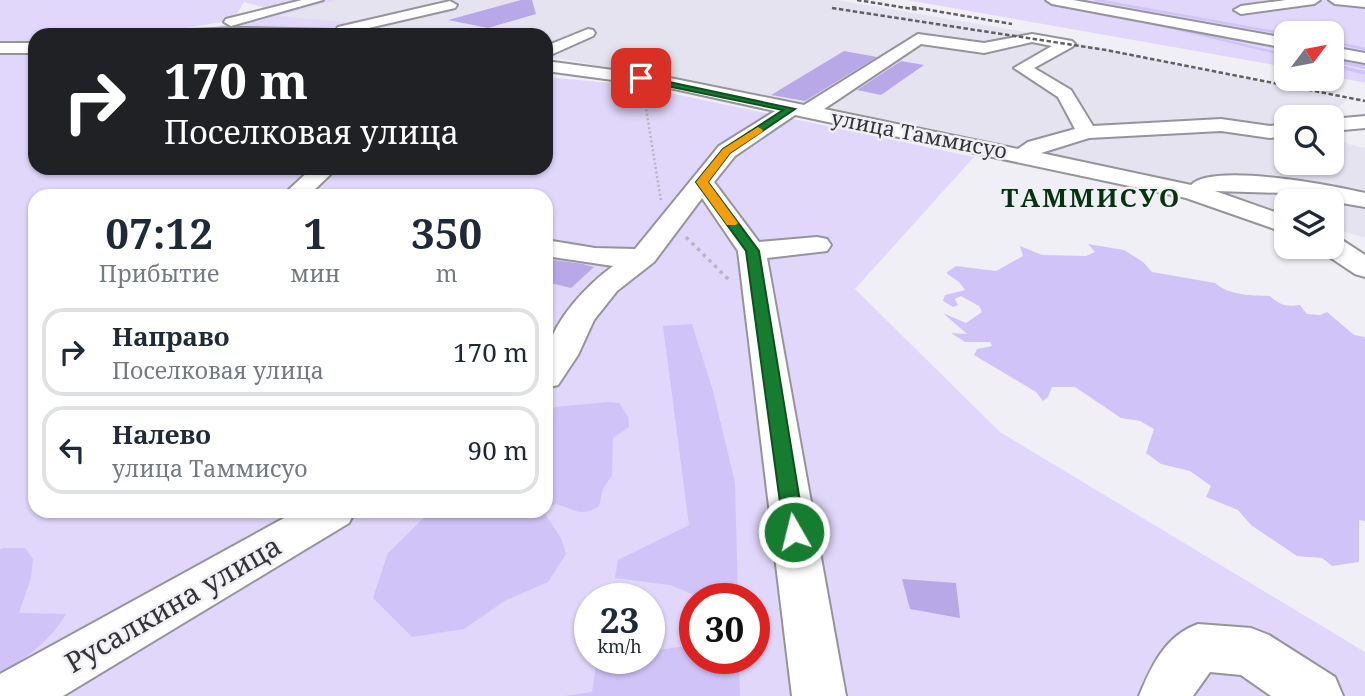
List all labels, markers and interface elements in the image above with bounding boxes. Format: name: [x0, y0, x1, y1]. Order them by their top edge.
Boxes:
north arrow: [1274, 21, 1344, 91]
map controls: [1274, 21, 1344, 259]
text: 170 m: [164, 47, 308, 113]
pin: [611, 48, 671, 108]
icon: right: [49, 56, 140, 147]
icon: arrive: [622, 59, 660, 97]
street label: улица Таммисуо: [829, 103, 1010, 165]
button: search: [1274, 105, 1344, 175]
text: Поселковая улица: [164, 110, 459, 153]
district label: ТАММИСУО: [1001, 179, 1181, 215]
button: layers: [1274, 189, 1344, 259]
text: 07:12: [105, 204, 213, 261]
text: 1: [303, 204, 327, 261]
text: 350: [411, 204, 482, 261]
text: Прибытие: [99, 257, 219, 289]
text: мин: [290, 257, 340, 289]
text: m: [436, 257, 457, 289]
text: Направо: [112, 318, 230, 354]
icon: right: [53, 333, 91, 371]
text: 170 m: [453, 334, 528, 370]
text: Поселковая улица: [112, 354, 324, 386]
text: Налево: [112, 416, 211, 452]
icon: left: [53, 431, 91, 469]
text: 90 m: [468, 432, 528, 468]
text: улица Таммисуо: [112, 452, 308, 484]
position arrow: [757, 495, 831, 569]
street label: Русалкина улица: [57, 526, 288, 681]
speed limit sign: 30: [679, 583, 770, 674]
text: 23: [600, 596, 639, 643]
text: km/h: [597, 634, 642, 658]

